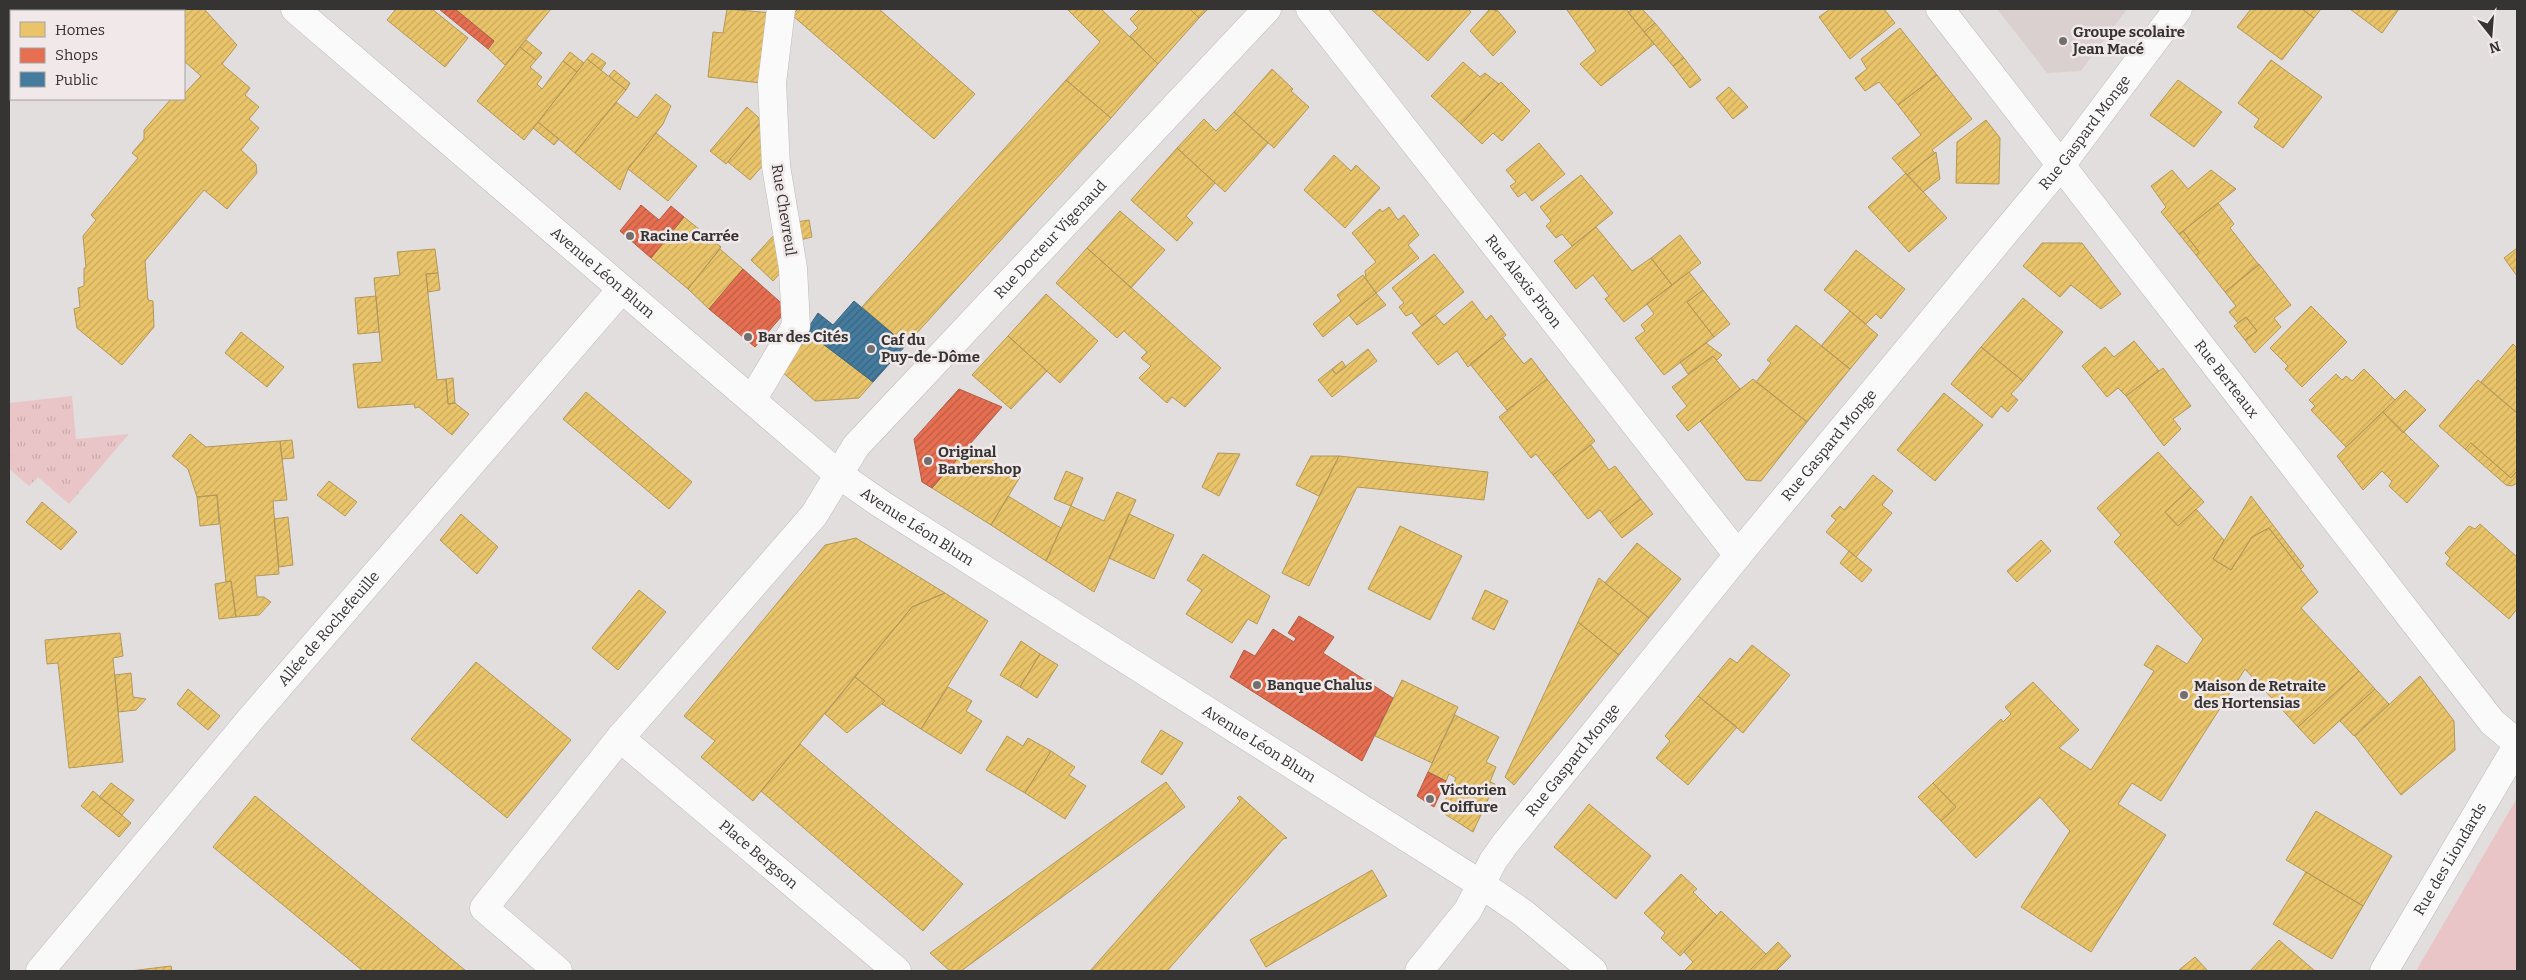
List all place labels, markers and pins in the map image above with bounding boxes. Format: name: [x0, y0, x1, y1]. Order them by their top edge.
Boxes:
place label: Groupe scolaire Jean Macé: [2072, 23, 2185, 58]
marker: Groupe scolaire Jean Macé: [2057, 35, 2069, 47]
place label: Racine Carrée: [640, 227, 739, 245]
marker: Racine Carrée: [624, 230, 636, 242]
place label: Bar des Cités: [758, 328, 848, 346]
marker: Bar des Cités: [742, 331, 754, 343]
place label: Caf du Puy-de-Dôme: [881, 331, 980, 366]
marker: Caf du Puy-de-Dôme: [865, 343, 877, 355]
place label: Original Barbershop: [938, 443, 1021, 478]
marker: Original Barbershop: [922, 455, 934, 467]
place label: Banque Chalus: [1267, 676, 1373, 694]
place label: Maison de Retraite des Hortensias: [2194, 677, 2326, 712]
marker: Banque Chalus: [1251, 679, 1263, 691]
marker: Maison de Retraite des Hortensias: [2178, 689, 2190, 701]
place label: Victorien Coiffure: [1440, 781, 1507, 816]
marker: Victorien Coiffure: [1424, 793, 1436, 805]

